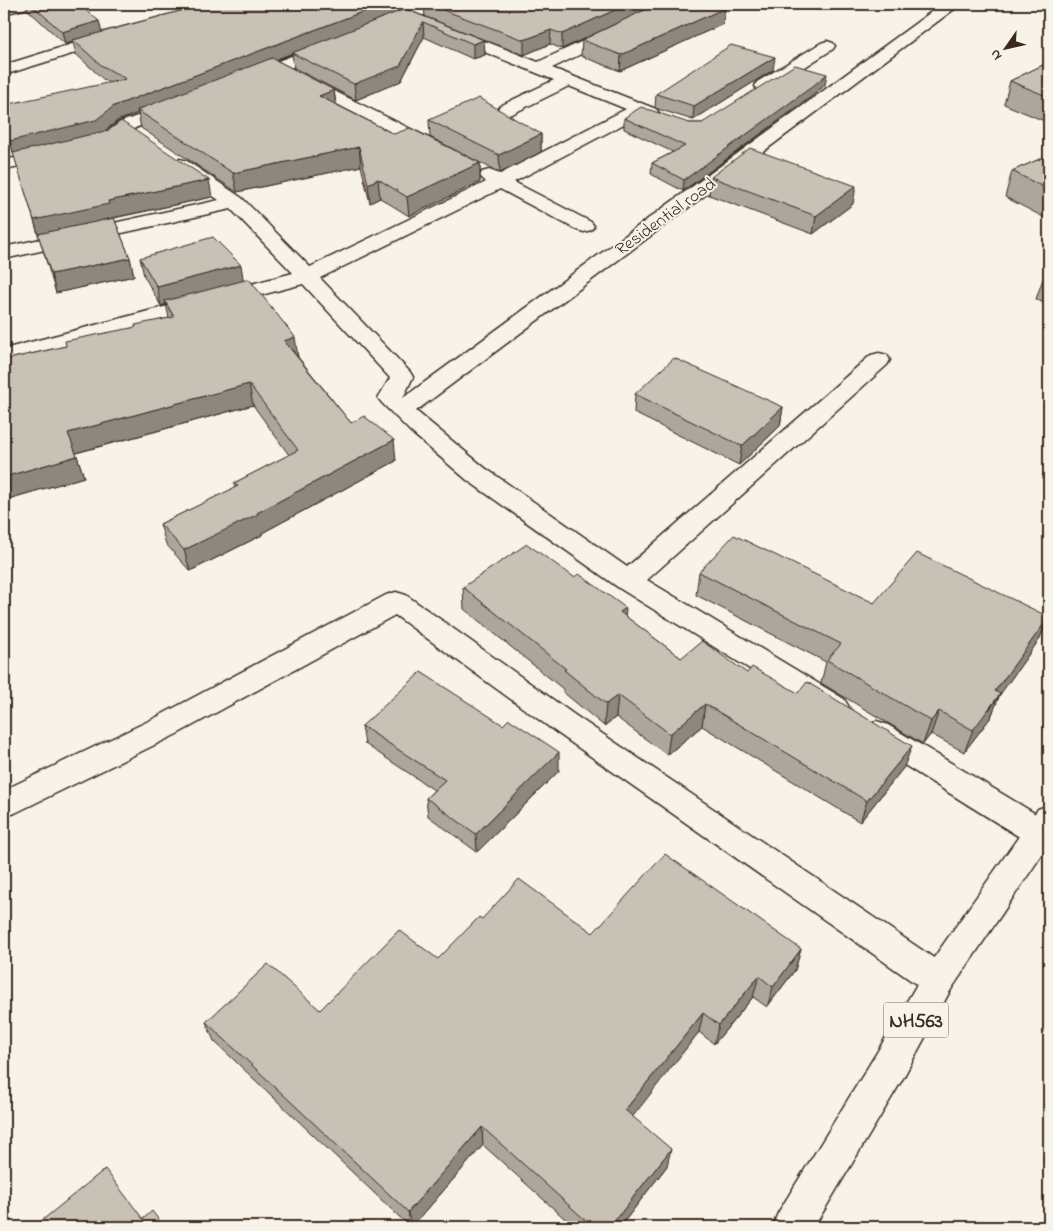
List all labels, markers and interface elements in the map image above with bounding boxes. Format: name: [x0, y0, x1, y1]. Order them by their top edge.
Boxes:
north arrow: [980, 22, 1030, 72]
text: N: [985, 45, 1008, 64]
street label: Residential road: [610, 172, 722, 263]
road number: NH563: [884, 1002, 948, 1038]

